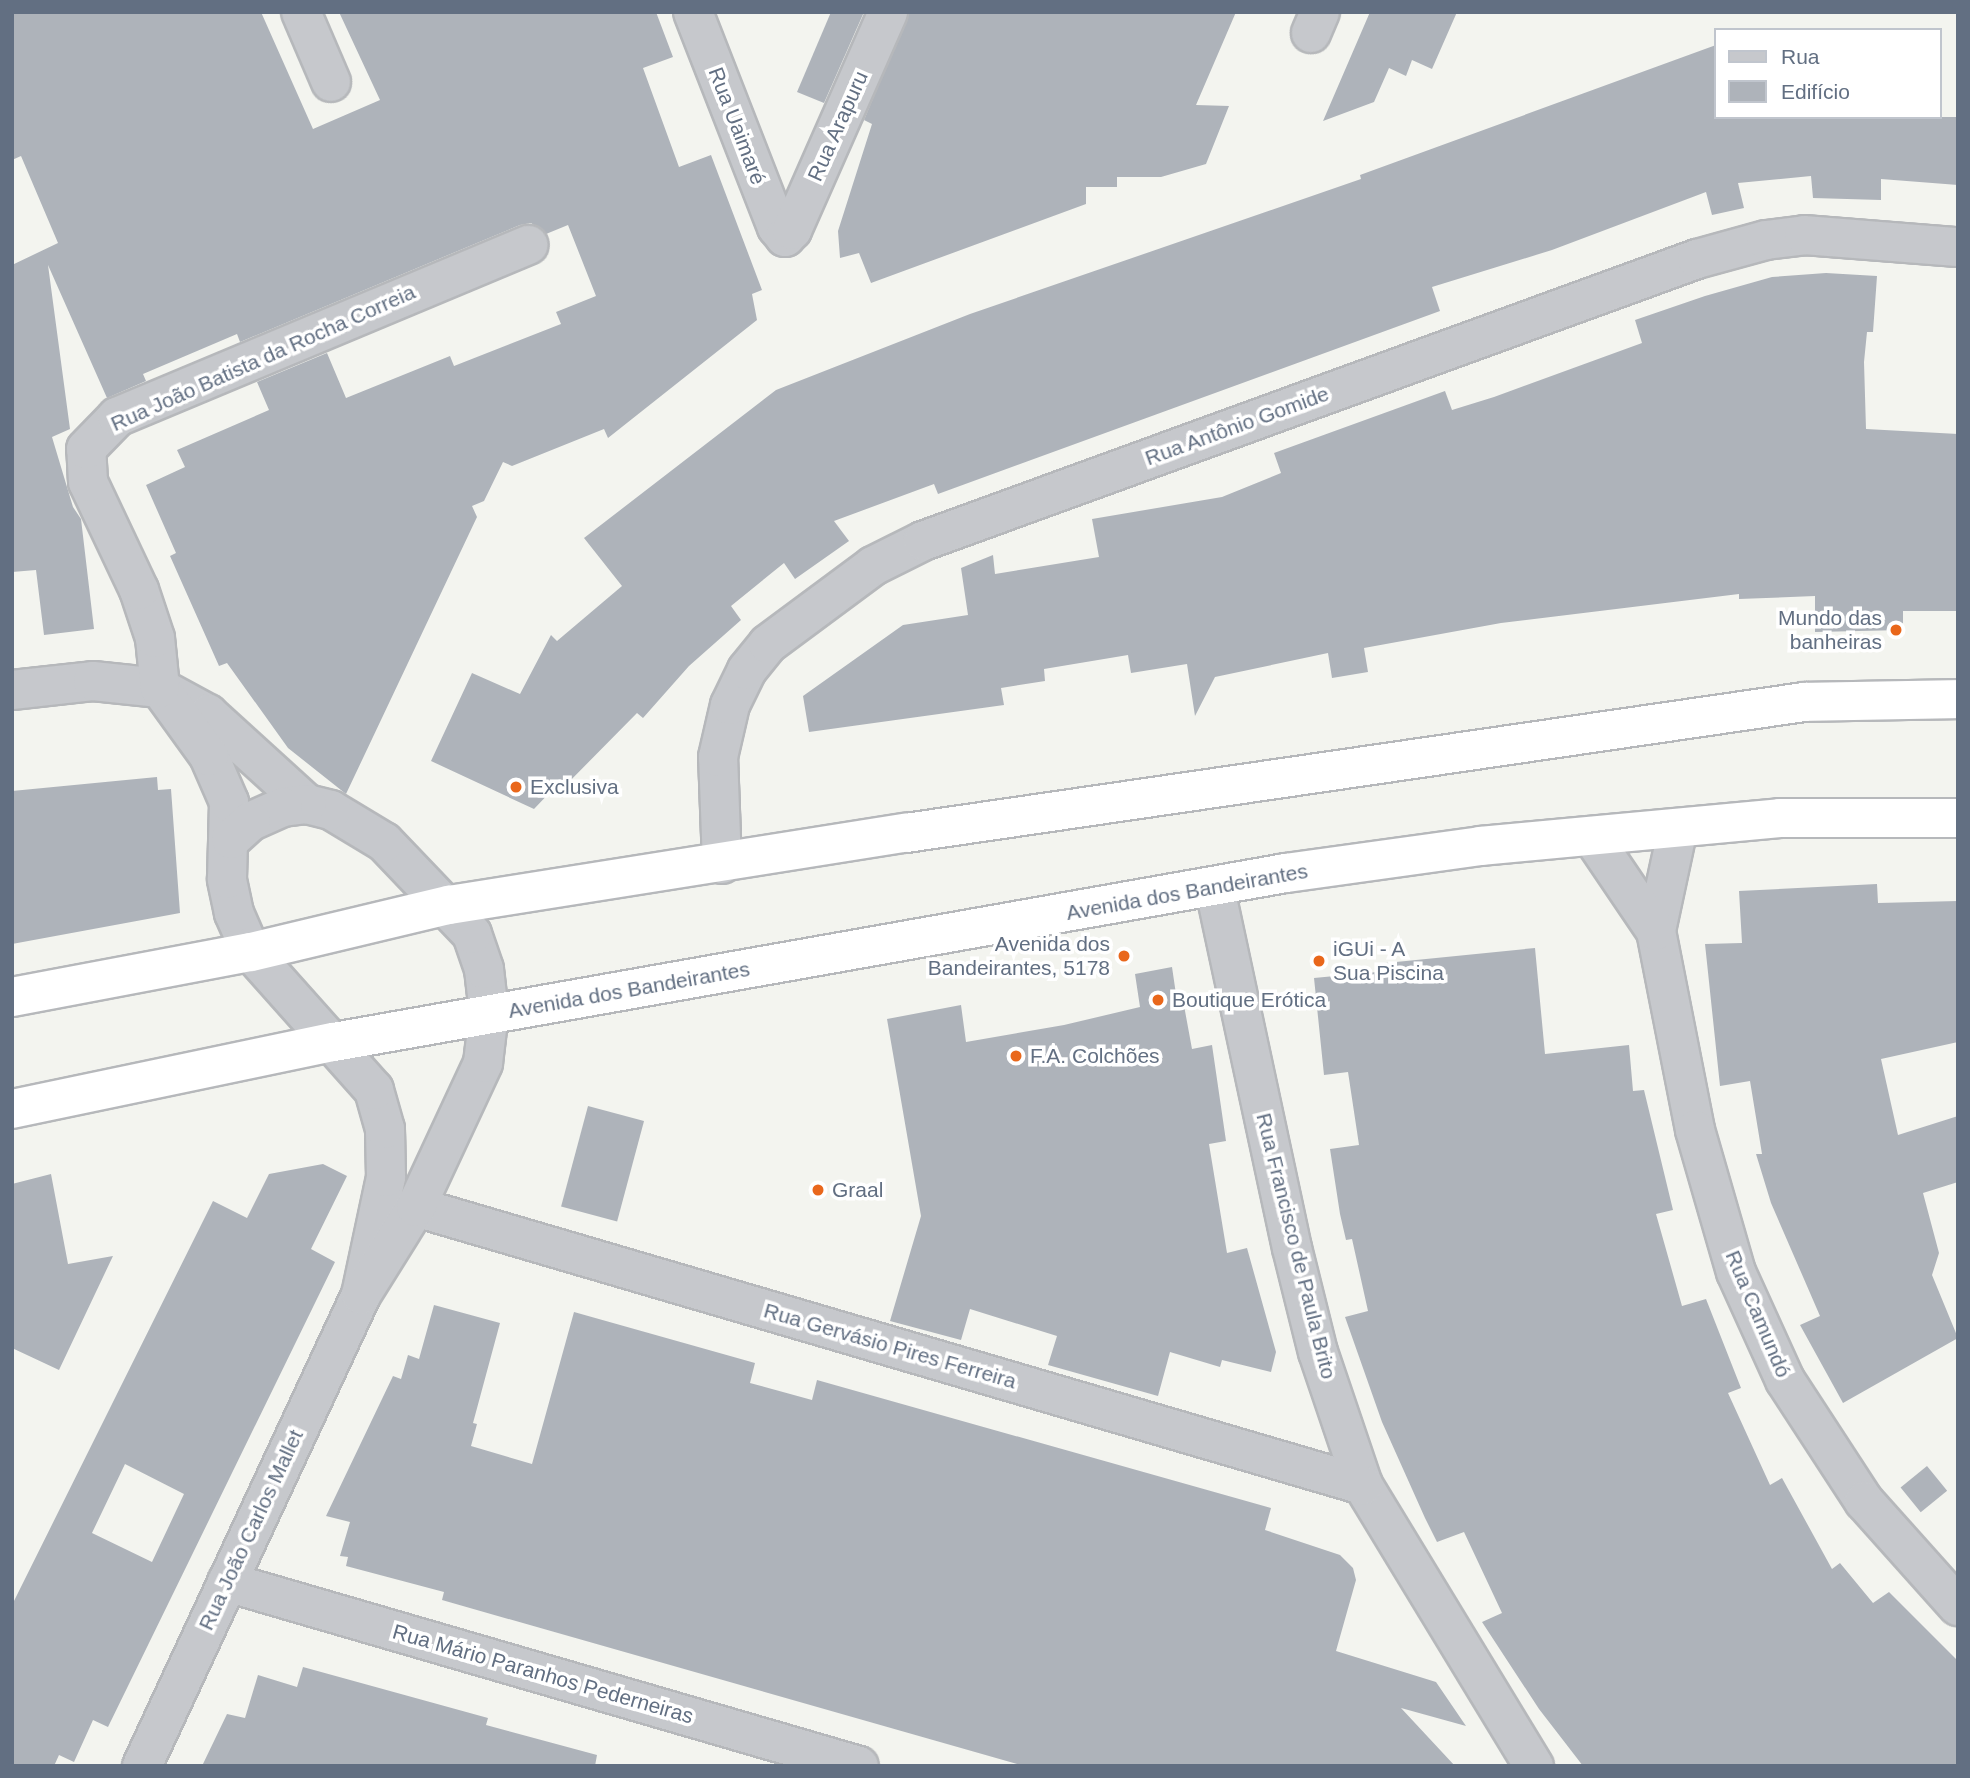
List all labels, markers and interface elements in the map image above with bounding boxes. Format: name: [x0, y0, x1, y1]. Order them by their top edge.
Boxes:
legend: [1714, 28, 1942, 119]
text: Rua: [1781, 45, 1820, 68]
street label: Rua Uaimaré: [703, 64, 771, 188]
street label: Rua Arapuru: [802, 66, 874, 186]
text: Edifício: [1781, 80, 1850, 103]
street label: Rua João Batista da Rocha Correia: [107, 279, 419, 437]
street label: Rua Antônio Gomide: [1141, 381, 1333, 471]
place label: Mundo das banheiras: [1778, 605, 1882, 655]
marker: Mundo das banheiras: [1888, 622, 1904, 638]
place label: Exclusiva: [530, 774, 619, 800]
marker: Exclusiva: [508, 779, 524, 795]
street label: Avenida dos Bandeirantes: [1064, 858, 1310, 926]
place label: Avenida dos Bandeirantes, 5178: [928, 931, 1110, 981]
place label: iGUi - A Sua Piscina: [1333, 936, 1444, 986]
marker: Avenida dos Bandeirantes, 5178: [1116, 948, 1132, 964]
marker: iGUi - A Sua Piscina: [1311, 953, 1327, 969]
street label: Avenida dos Bandeirantes: [506, 956, 752, 1024]
place label: Boutique Erótica: [1172, 987, 1326, 1013]
marker: Boutique Erótica: [1150, 992, 1166, 1008]
place label: F.A. Colchões: [1030, 1043, 1160, 1069]
marker: F.A. Colchões: [1008, 1048, 1024, 1064]
street label: Rua Francisco de Paula Brito: [1251, 1110, 1341, 1382]
place label: Graal: [832, 1177, 883, 1203]
marker: Graal: [810, 1182, 826, 1198]
street label: Rua Camundó: [1720, 1247, 1796, 1381]
street label: Rua Gervásio Pires Ferreira: [761, 1298, 1019, 1394]
street label: Rua João Carlos Mallet: [193, 1426, 309, 1634]
street label: Rua Mário Paranhos Pederneiras: [390, 1619, 696, 1729]

